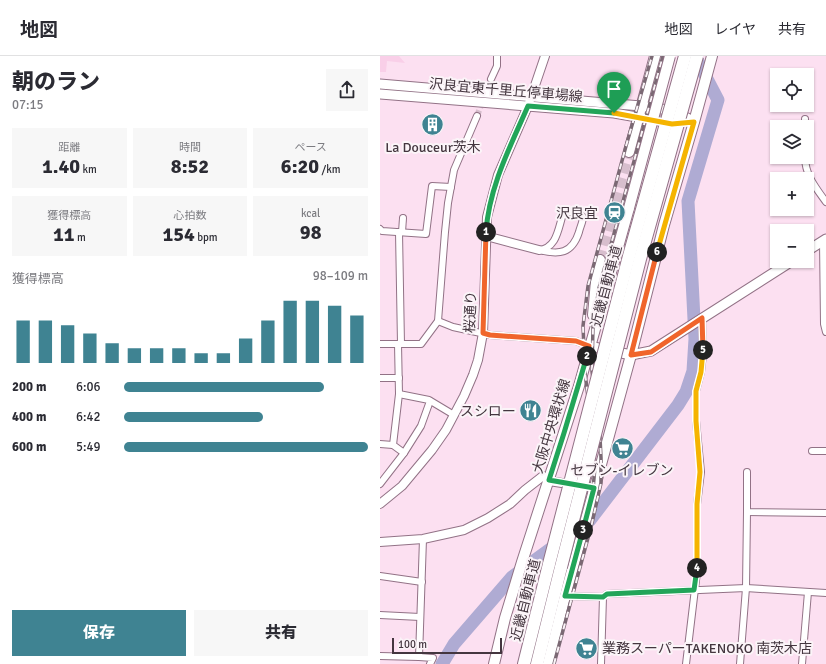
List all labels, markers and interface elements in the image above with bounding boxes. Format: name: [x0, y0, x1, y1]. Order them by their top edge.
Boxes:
text: 地図: [20, 18, 58, 42]
text: 地図: [664, 21, 692, 38]
text: レイヤ: [714, 21, 756, 38]
text: 共有: [778, 21, 806, 38]
text: 朝のラン: [12, 68, 100, 95]
map controls: [770, 68, 814, 268]
button: locate: [770, 68, 814, 112]
button: share: [326, 69, 368, 111]
pin: [597, 72, 631, 113]
street label: 沢良宜東千里丘停車場線: [429, 75, 583, 106]
icon: arrive: [603, 78, 625, 100]
text: 07:15: [12, 97, 44, 113]
building icon: La Douceur茨木: [420, 112, 446, 138]
button: layers: [770, 120, 814, 164]
place label: La Douceur茨木: [385, 139, 481, 156]
text: 距離: [58, 141, 80, 154]
text: 時間: [179, 141, 201, 154]
text: ペース: [294, 141, 327, 154]
text: 1.40: [42, 154, 80, 179]
text: 8:52: [171, 154, 209, 179]
text: 6:20: [281, 154, 319, 179]
text: km: [80, 163, 97, 176]
text: /km: [319, 163, 340, 176]
button: +: [770, 172, 814, 216]
station icon: 沢良宜: [601, 200, 627, 226]
place label: 沢良宜: [556, 205, 598, 222]
text: kcal: [301, 207, 320, 220]
text: 獲得標高: [47, 209, 91, 222]
text: 心拍数: [173, 209, 206, 222]
text: 98: [300, 220, 321, 245]
text: 11: [53, 222, 75, 247]
text: 154: [162, 222, 195, 247]
pin: 1: [476, 222, 496, 242]
button: −: [770, 224, 814, 268]
text: 1: [483, 225, 489, 238]
text: m: [75, 231, 86, 244]
text: bpm: [195, 231, 218, 244]
pin: 6: [647, 242, 667, 262]
street label: 近畿自動車道: [587, 243, 626, 329]
text: 6: [654, 245, 660, 258]
text: 98–109 m: [313, 268, 368, 284]
text: 獲得標高: [12, 271, 64, 287]
street label: 桜通り: [461, 291, 480, 333]
pin: 5: [693, 340, 713, 360]
text: 5: [700, 343, 706, 356]
pin: 2: [577, 346, 597, 366]
text: 2: [584, 349, 590, 362]
street label: 大阪中央環状線: [529, 377, 574, 475]
text: 200 m: [12, 379, 46, 395]
text: 6:06: [76, 379, 101, 395]
restaurant icon: スシロー: [518, 398, 544, 424]
place label: スシロー: [460, 403, 516, 420]
text: 400 m: [12, 409, 46, 425]
text: 6:42: [76, 409, 101, 425]
supermarket icon: セブン-イレブン: [609, 435, 635, 461]
text: 600 m: [12, 439, 46, 455]
text: 5:49: [76, 439, 101, 455]
place label: セブン-イレブン: [571, 462, 673, 479]
pin: 3: [573, 520, 593, 540]
text: 3: [580, 523, 586, 536]
street label: 近畿自動車道: [507, 557, 544, 643]
pin: 4: [687, 558, 707, 578]
text: 4: [694, 561, 700, 574]
button: 保存: [12, 610, 186, 656]
button: 共有: [194, 610, 368, 656]
supermarket icon: 業務スーパーTAKENOKO 南茨木店: [573, 635, 599, 661]
scale bar: [392, 636, 502, 655]
text: 100 m: [398, 638, 427, 651]
place label: 業務スーパーTAKENOKO 南茨木店: [602, 640, 812, 657]

